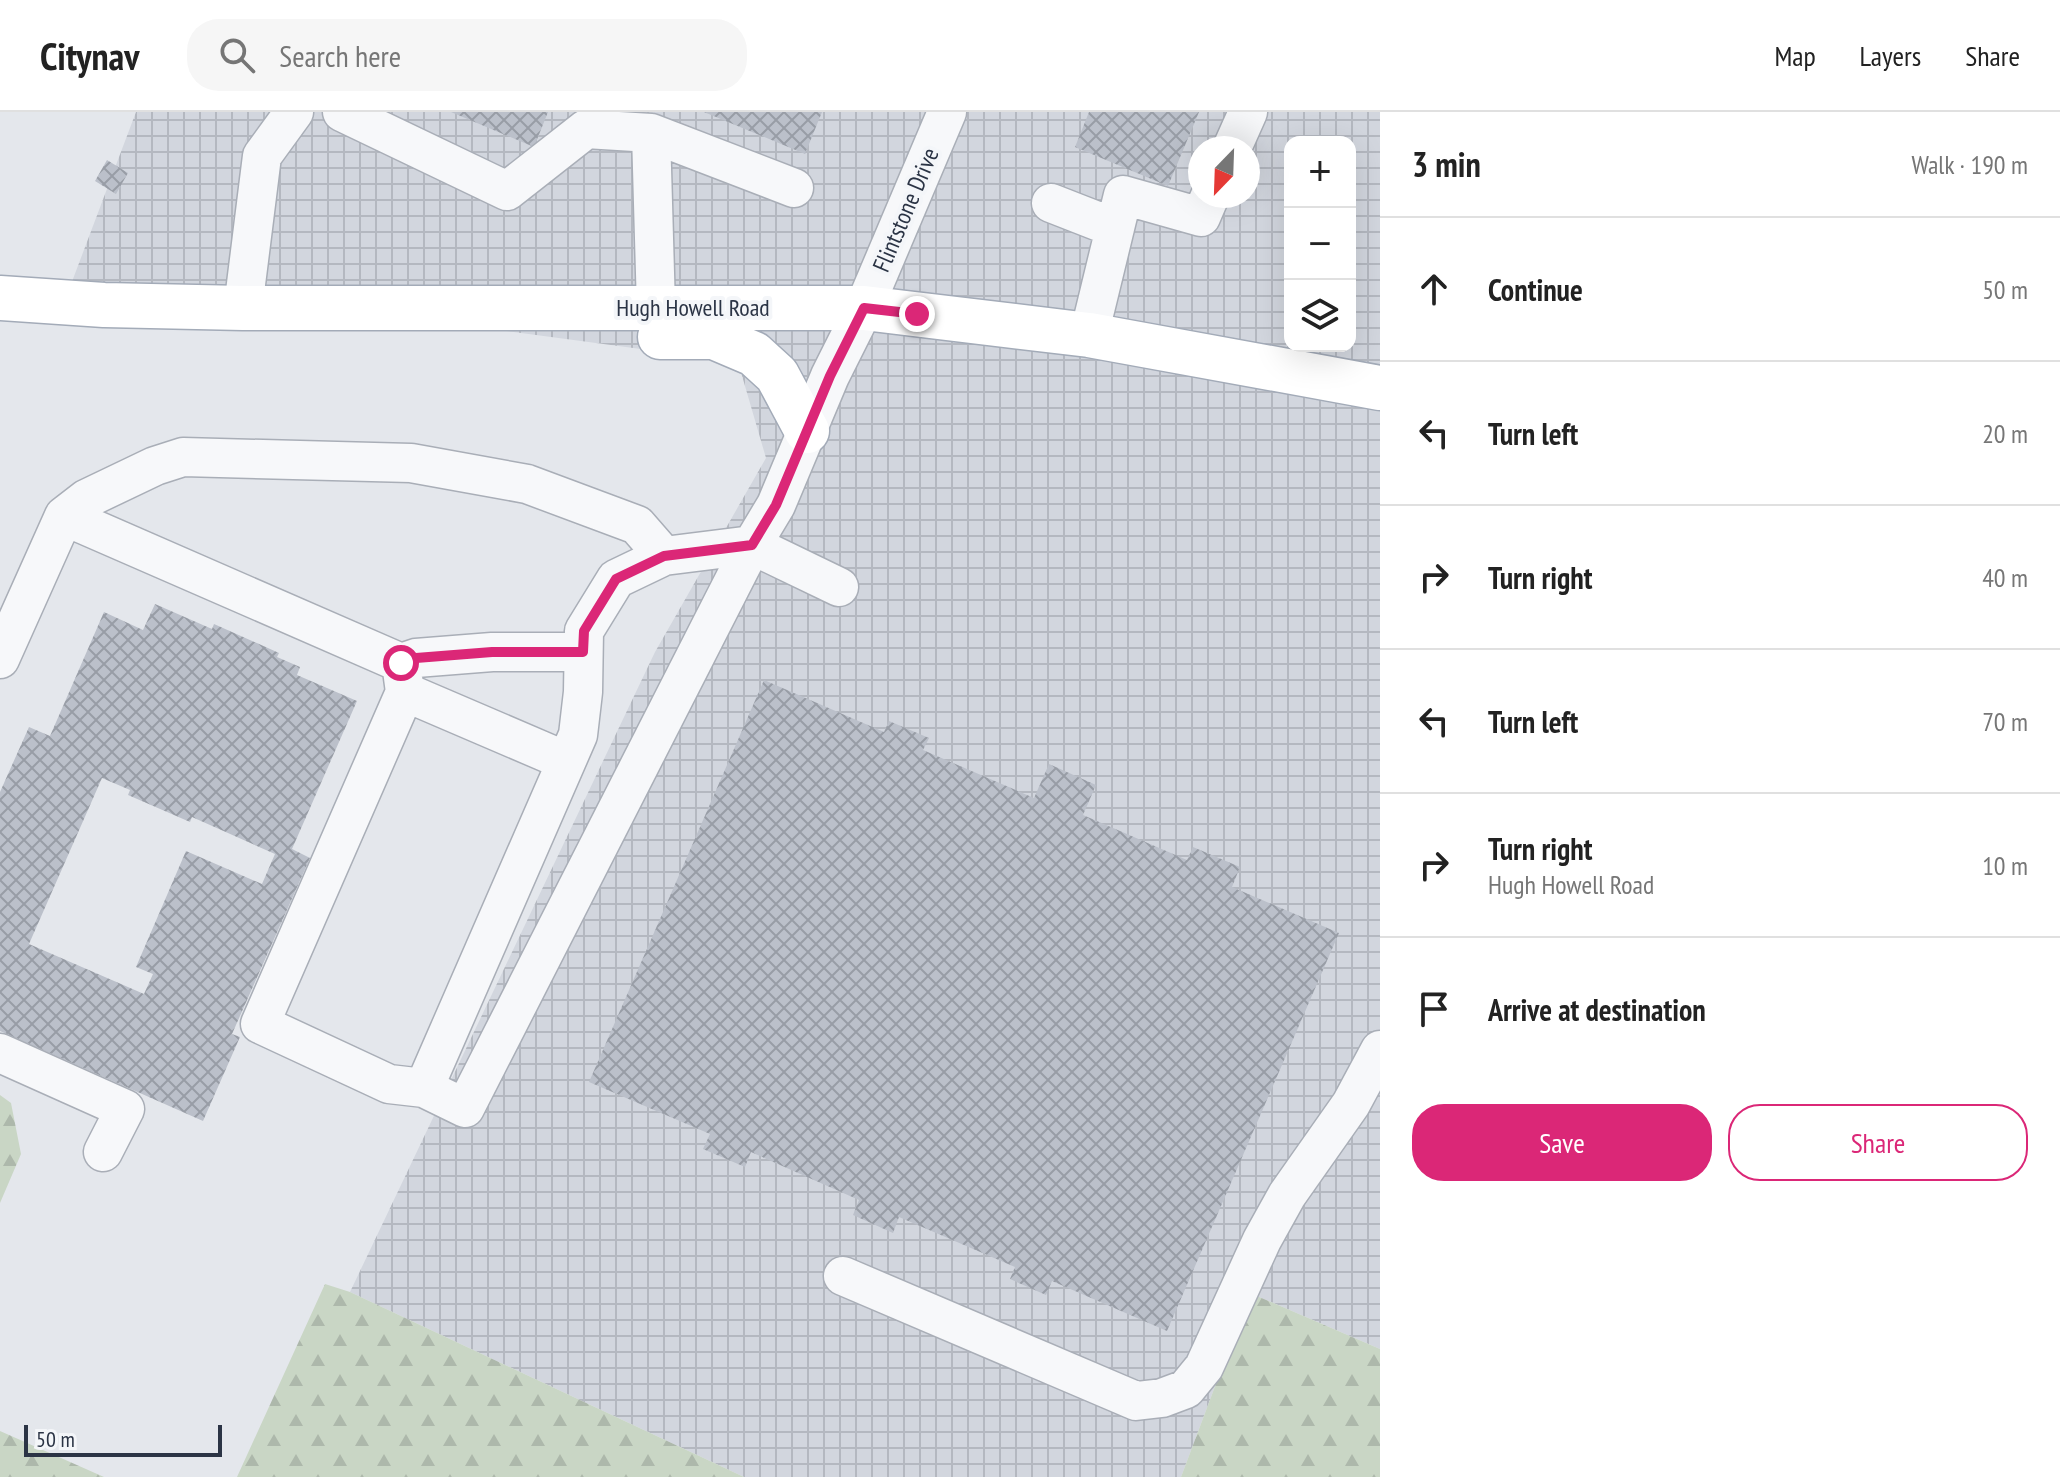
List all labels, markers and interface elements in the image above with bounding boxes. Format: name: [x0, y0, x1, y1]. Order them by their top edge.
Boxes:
search box: [187, 19, 747, 91]
text: Citynav: [40, 31, 139, 80]
icon: search: [215, 33, 259, 77]
text: Search here: [279, 36, 401, 75]
text: Map: [1774, 37, 1816, 74]
text: Layers: [1860, 37, 1921, 74]
text: Share: [1965, 37, 2020, 74]
north arrow: [1188, 136, 1260, 208]
map controls: [1284, 136, 1356, 352]
button: +: [1284, 136, 1356, 208]
text: 3 min: [1412, 142, 1481, 186]
street label: Flintstone Drive: [866, 143, 946, 277]
text: Walk · 190 m: [1911, 148, 2028, 181]
button: −: [1284, 208, 1356, 280]
icon: ahead: [1412, 267, 1456, 311]
text: Continue: [1488, 270, 1583, 309]
text: 50 m: [1982, 273, 2028, 306]
button: layers: [1284, 280, 1356, 352]
street label: Hugh Howell Road: [616, 292, 770, 323]
route end: [899, 296, 935, 332]
icon: left: [1412, 411, 1456, 455]
text: Turn left: [1488, 414, 1578, 453]
text: 20 m: [1982, 417, 2028, 450]
icon: right: [1412, 555, 1456, 599]
text: Turn right: [1488, 558, 1592, 597]
text: 40 m: [1982, 561, 2028, 594]
route start: [383, 645, 419, 681]
icon: left: [1412, 699, 1456, 743]
text: Turn left: [1488, 702, 1578, 741]
text: 70 m: [1982, 705, 2028, 738]
text: Turn right: [1488, 829, 1592, 868]
icon: right: [1412, 843, 1456, 887]
text: 10 m: [1982, 849, 2028, 882]
text: Hugh Howell Road: [1488, 868, 1654, 901]
icon: arrive: [1412, 987, 1456, 1031]
text: Arrive at destination: [1488, 990, 1706, 1029]
button: Save: [1412, 1104, 1712, 1181]
button: Share: [1728, 1104, 2028, 1181]
scale bar: [24, 1421, 222, 1457]
text: 50 m: [36, 1425, 75, 1453]

